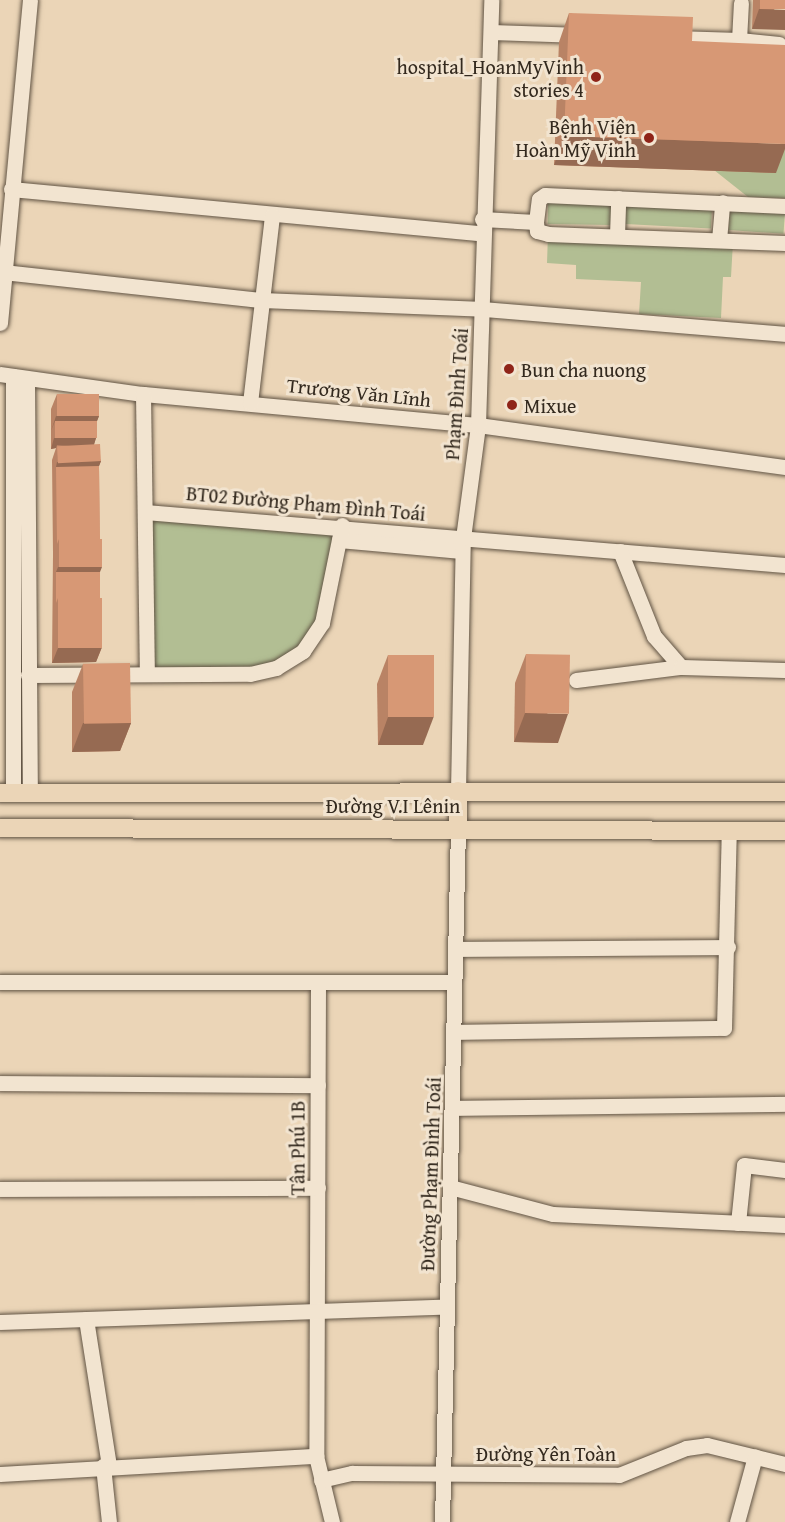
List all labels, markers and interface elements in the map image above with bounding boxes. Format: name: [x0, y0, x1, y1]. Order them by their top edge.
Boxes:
place label: hospital_HoanMyVinh stories 4: [397, 54, 584, 101]
marker: hospital_HoanMyVinh stories 4: [589, 70, 603, 84]
place label: Bệnh Viện Hoàn Mỹ Vinh: [516, 114, 636, 161]
marker: Bệnh Viện Hoàn Mỹ Vinh: [640, 129, 658, 147]
street label: Phạm Đình Toái: [439, 327, 473, 461]
place label: Bun cha nuong: [521, 357, 646, 381]
marker: Bun cha nuong: [502, 362, 516, 376]
street label: Trương Văn Lĩnh: [286, 372, 432, 412]
place label: Mixue: [524, 393, 576, 417]
marker: Mixue: [505, 398, 519, 412]
street label: BT02 Đường Phạm Đình Toái: [185, 481, 427, 525]
street label: Đường V.I Lênin: [326, 793, 460, 817]
street label: Đường Phạm Đình Toái: [415, 1077, 445, 1271]
street label: Tân Phú 1B: [285, 1101, 309, 1195]
street label: Đường Yên Toàn: [476, 1441, 616, 1465]

